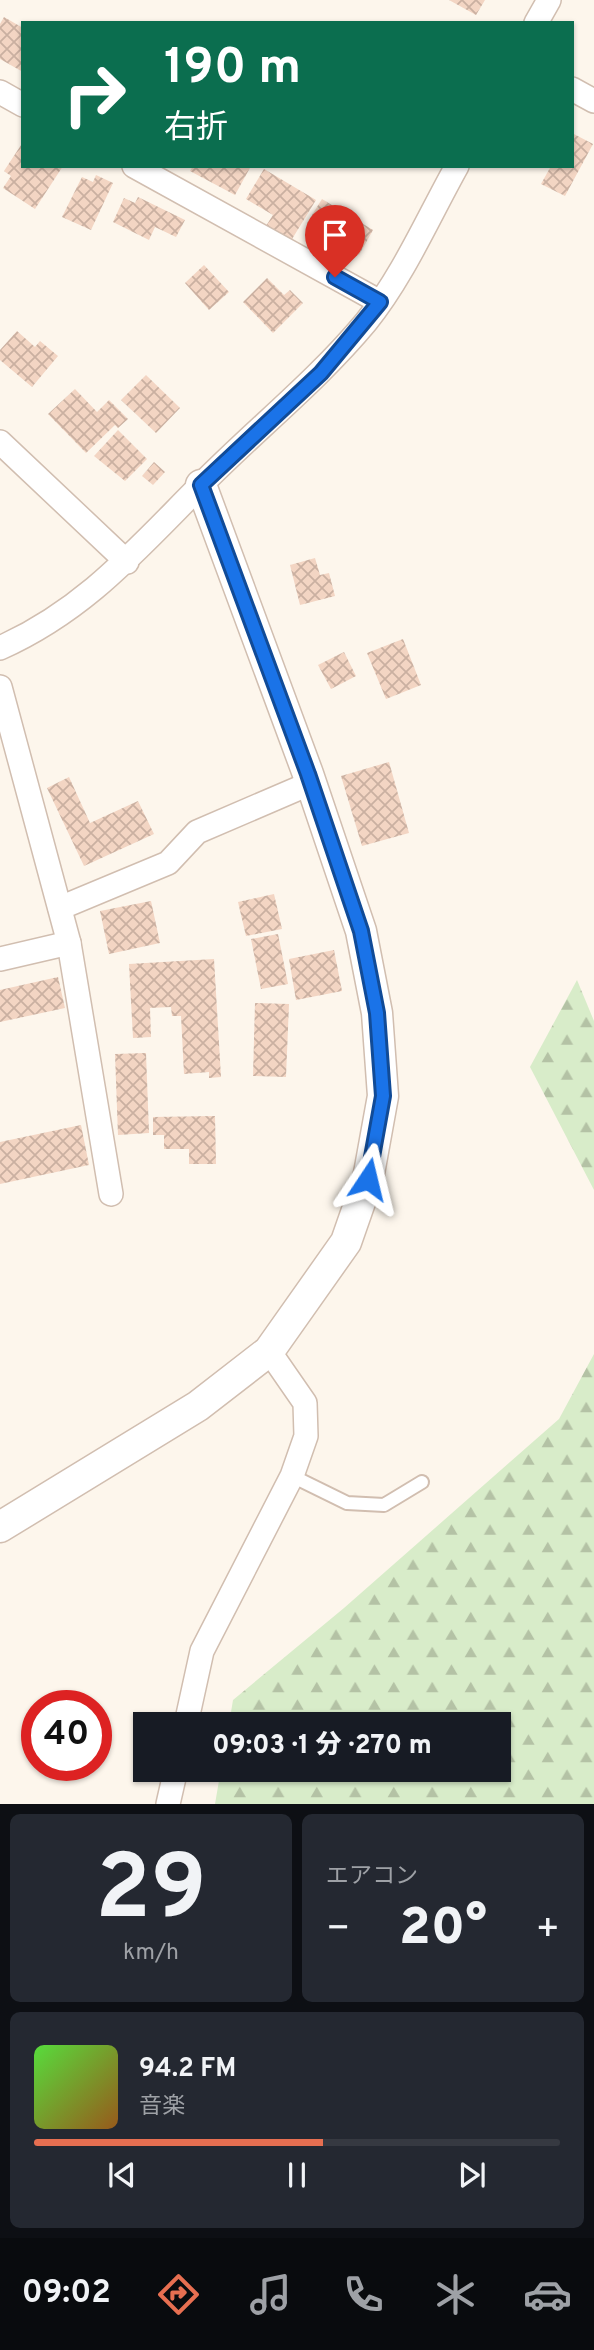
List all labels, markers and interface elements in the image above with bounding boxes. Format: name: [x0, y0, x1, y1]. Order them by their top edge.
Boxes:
text: 190 m: [164, 39, 301, 101]
icon: right: [49, 49, 140, 140]
text: 右折: [164, 109, 228, 149]
pin: [305, 205, 365, 277]
icon: arrive: [316, 216, 354, 254]
position arrow: [331, 1142, 405, 1216]
speed limit sign: 40: [21, 1690, 112, 1781]
text: 09:03 · 1 分 · 270 m: [212, 1730, 432, 1763]
text: 29: [95, 1836, 207, 1951]
text: エアコン: [326, 1863, 418, 1892]
text: 20°: [399, 1897, 487, 1963]
text: −: [326, 1906, 351, 1955]
text: +: [535, 1906, 560, 1955]
text: km/h: [123, 1939, 179, 1968]
text: 94.2 FM: [139, 2053, 236, 2086]
text: 音楽: [139, 2093, 185, 2122]
icon: previous: [103, 2156, 141, 2194]
icon: pause: [278, 2156, 316, 2194]
icon: next: [453, 2156, 491, 2194]
icon: directions: [154, 2270, 203, 2319]
icon: music: [246, 2270, 295, 2319]
icon: phone: [339, 2270, 388, 2319]
icon: climate: [431, 2270, 480, 2319]
icon: car: [523, 2270, 572, 2319]
text: 09:02: [22, 2274, 111, 2314]

